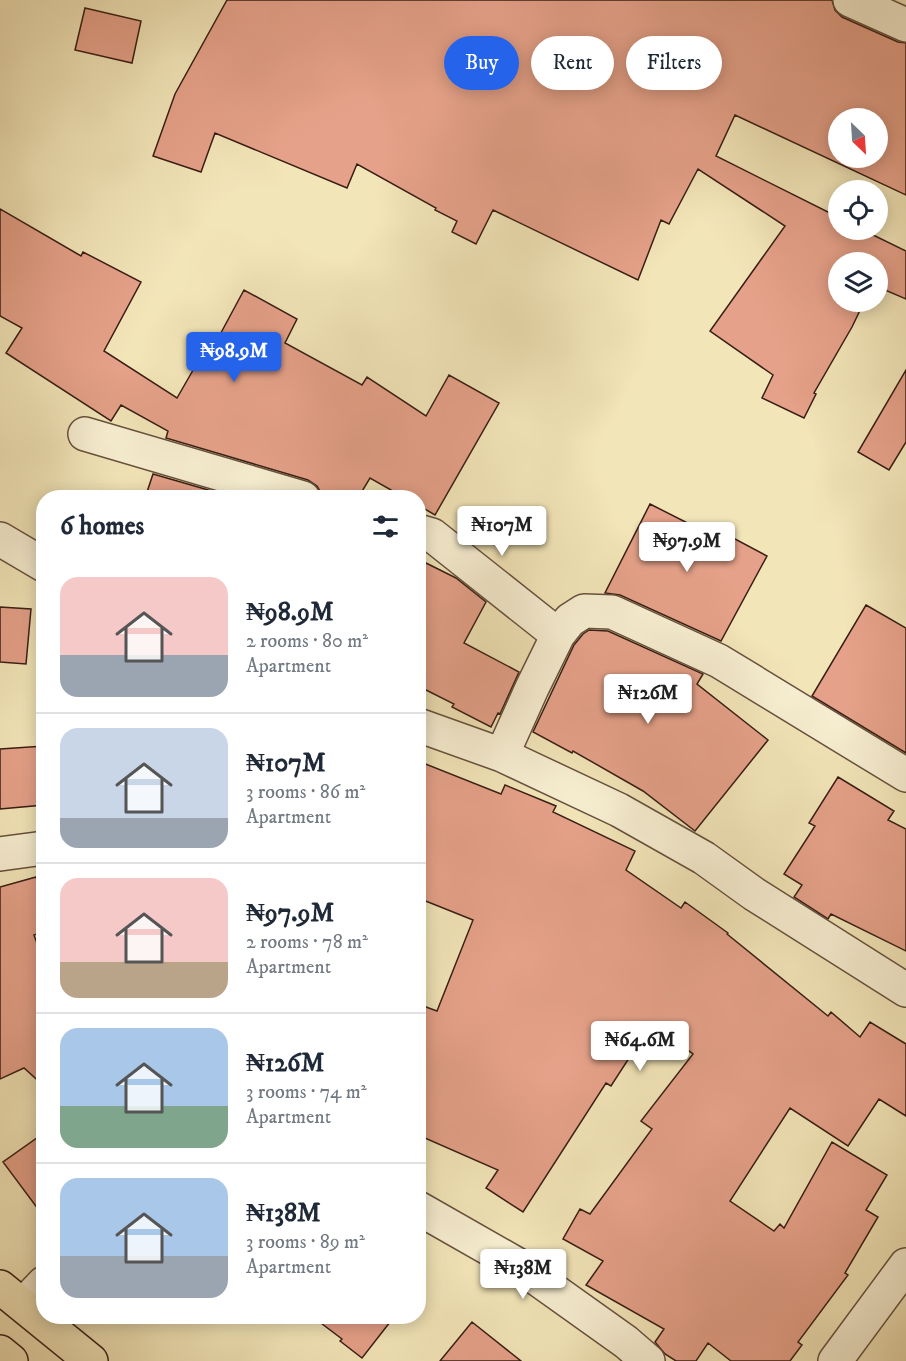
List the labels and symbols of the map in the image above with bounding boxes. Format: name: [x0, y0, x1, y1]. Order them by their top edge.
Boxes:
north arrow: [828, 108, 888, 168]
pin: ₦98.9M: [185, 332, 283, 383]
pin: ₦107M: [460, 506, 544, 557]
pin: ₦97.9M: [638, 522, 736, 573]
pin: ₦126M: [606, 674, 690, 725]
pin: ₦64.6M: [591, 1021, 689, 1072]
pin: ₦138M: [481, 1249, 565, 1300]

